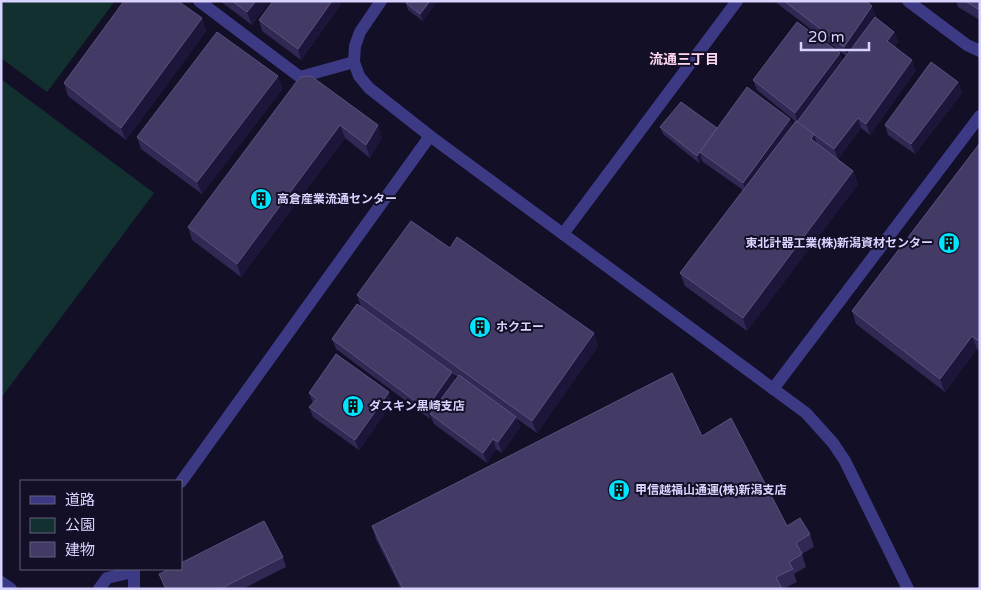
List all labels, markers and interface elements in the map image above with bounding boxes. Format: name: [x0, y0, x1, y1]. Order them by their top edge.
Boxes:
scale bar: [801, 20, 868, 52]
text: 20 m: [808, 28, 845, 46]
district label: 流通三丁目: [649, 51, 719, 68]
building icon: 高倉産業流通センター: [249, 187, 273, 211]
place label: 高倉産業流通センター: [277, 192, 397, 206]
building icon: 東北計器工業(株)新潟資材センター: [937, 231, 961, 255]
place label: 東北計器工業(株)新潟資材センター: [746, 236, 933, 250]
building icon: ホクエー: [468, 315, 492, 339]
place label: ホクエー: [496, 320, 544, 334]
building icon: ダスキン黒崎支店: [341, 394, 365, 418]
place label: ダスキン黒崎支店: [369, 399, 465, 413]
building icon: 甲信越福山通運(株)新潟支店: [607, 478, 631, 502]
legend: [20, 480, 182, 570]
place label: 甲信越福山通運(株)新潟支店: [635, 483, 787, 497]
text: 道路: [65, 491, 95, 509]
text: 公園: [65, 516, 95, 534]
text: 建物: [65, 541, 95, 559]

